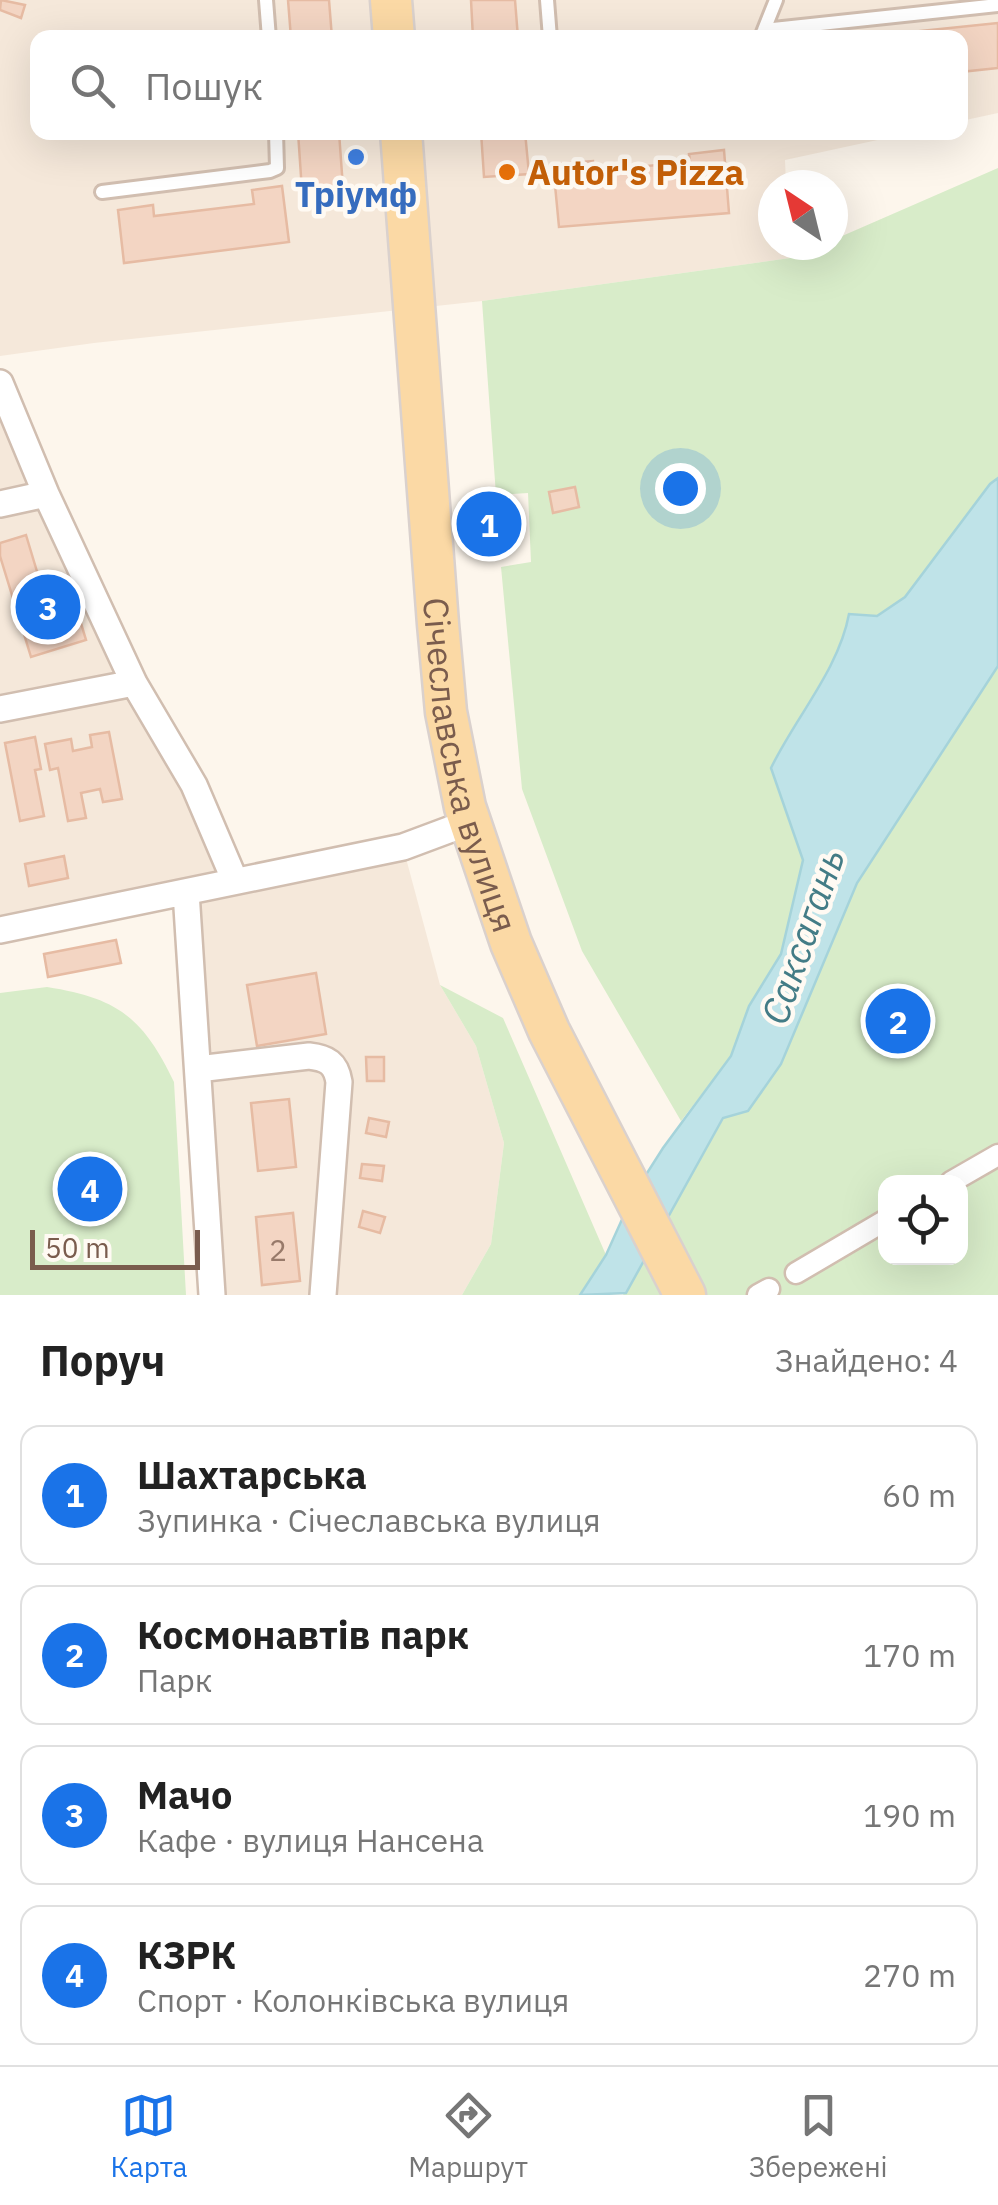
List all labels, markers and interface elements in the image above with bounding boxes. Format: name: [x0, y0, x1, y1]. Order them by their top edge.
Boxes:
search box: [30, 30, 968, 140]
icon: search: [65, 58, 120, 113]
text: Пошук: [145, 61, 263, 110]
marker: Тріумф: [345, 146, 367, 168]
place label: Autor's Pizza: [527, 149, 744, 195]
marker: Autor's Pizza: [496, 161, 518, 183]
north arrow: [758, 170, 848, 260]
place label: Тріумф: [295, 171, 417, 217]
your location: [655, 463, 706, 514]
pin: 1: [456, 486, 522, 562]
pin: 3: [15, 570, 80, 644]
street label: Січеславська вулиця: [413, 596, 529, 938]
water label: Саксагань: [749, 842, 855, 1030]
pin: 2: [866, 984, 930, 1058]
pin: 4: [58, 1152, 122, 1226]
map controls: [878, 1175, 968, 1265]
button: locate: [878, 1175, 968, 1265]
scale bar: [30, 1225, 200, 1270]
text: 50 m: [45, 1229, 110, 1266]
house number: 2: [269, 1230, 287, 1269]
text: Поруч: [40, 1333, 165, 1388]
text: Знайдено: 4: [775, 1339, 958, 1381]
text: Шахтарська: [137, 1450, 367, 1499]
text: 1: [65, 1474, 84, 1516]
text: 60 m: [882, 1474, 956, 1516]
text: Зупинка · Січеславська вулиця: [137, 1499, 601, 1541]
text: Космонавтів парк: [137, 1610, 469, 1659]
text: 2: [65, 1634, 84, 1676]
text: 170 m: [863, 1634, 956, 1676]
text: Парк: [137, 1659, 212, 1701]
text: Мачо: [137, 1770, 232, 1819]
text: 3: [65, 1794, 84, 1836]
text: 190 m: [863, 1794, 956, 1836]
text: Кафе · вулиця Нансена: [137, 1819, 484, 1861]
text: КЗРК: [137, 1930, 236, 1979]
text: 4: [65, 1954, 84, 1996]
text: 270 m: [863, 1954, 956, 1996]
text: Спорт · Колонківська вулиця: [137, 1979, 569, 2021]
tab: Карта: [110, 2088, 187, 2185]
tab: Маршрут: [408, 2088, 528, 2185]
tab: Збережені: [749, 2088, 888, 2185]

